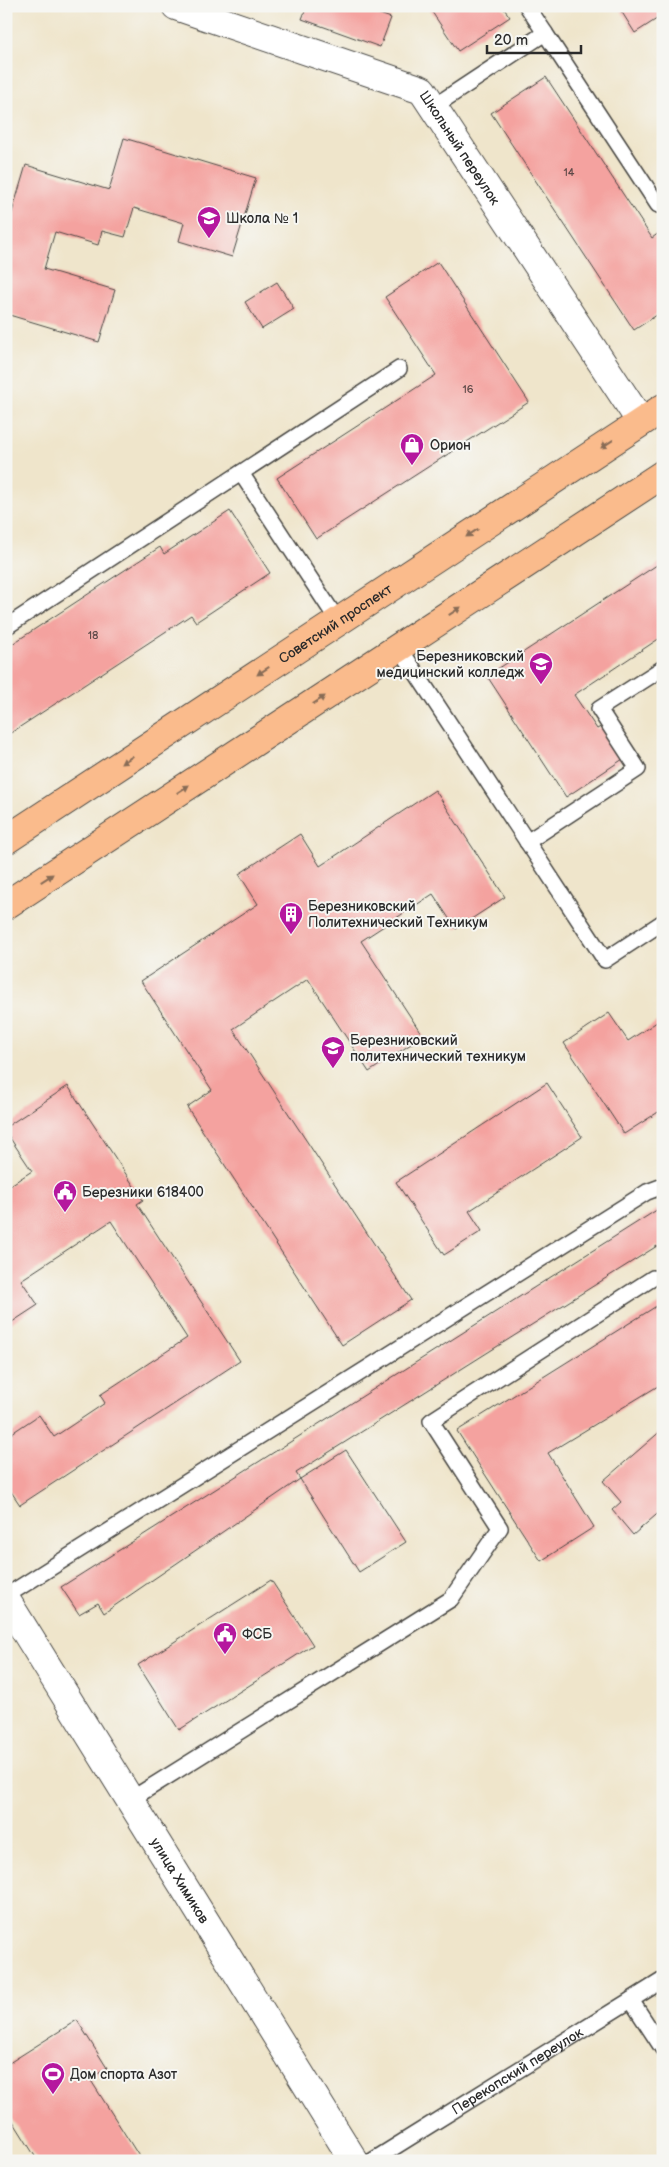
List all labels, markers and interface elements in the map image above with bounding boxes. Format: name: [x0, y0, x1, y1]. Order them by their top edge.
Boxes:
scale bar: [487, 22, 580, 54]
text: 20 m: [494, 31, 528, 50]
street label: Школьный переулок: [416, 88, 504, 209]
house number: 14: [564, 166, 575, 179]
school or university icon: Школа № 1: [196, 205, 222, 239]
place label: Школа № 1: [226, 210, 298, 227]
house number: 16: [463, 383, 474, 396]
shop icon: Орион: [399, 432, 425, 466]
place label: Орион: [430, 437, 471, 454]
one-way arrow: [601, 439, 614, 449]
one-way arrow: [465, 529, 478, 538]
street label: Советский проспект: [276, 580, 396, 667]
one-way arrow: [448, 606, 461, 616]
house number: 18: [88, 629, 98, 642]
place label: Березниковский медицинский колледж: [376, 648, 524, 681]
school or university icon: Березниковский медицинский колледж: [528, 651, 554, 685]
one-way arrow: [256, 666, 269, 676]
one-way arrow: [312, 695, 325, 705]
one-way arrow: [120, 755, 134, 765]
one-way arrow: [176, 784, 190, 794]
one-way arrow: [40, 873, 54, 883]
place label: Березниковский Политехнический Техникум: [308, 898, 488, 931]
building icon: Березниковский Политехнический Техникум: [278, 901, 304, 935]
place label: Березниковский политехнический техникум: [350, 1032, 526, 1065]
school or university icon: Березниковский политехнический техникум: [320, 1035, 346, 1069]
public building icon: Березники 618400: [52, 1179, 78, 1213]
place label: Березники 618400: [82, 1184, 204, 1201]
public building icon: ФСБ: [212, 1621, 238, 1655]
place label: ФСБ: [242, 1626, 272, 1643]
street label: улица Химиков: [147, 1835, 213, 1927]
street label: Перекопский переулок: [449, 2024, 587, 2118]
sports icon: Дом спорта Азот: [40, 2061, 66, 2095]
place label: Дом спорта Азот: [70, 2066, 178, 2083]

